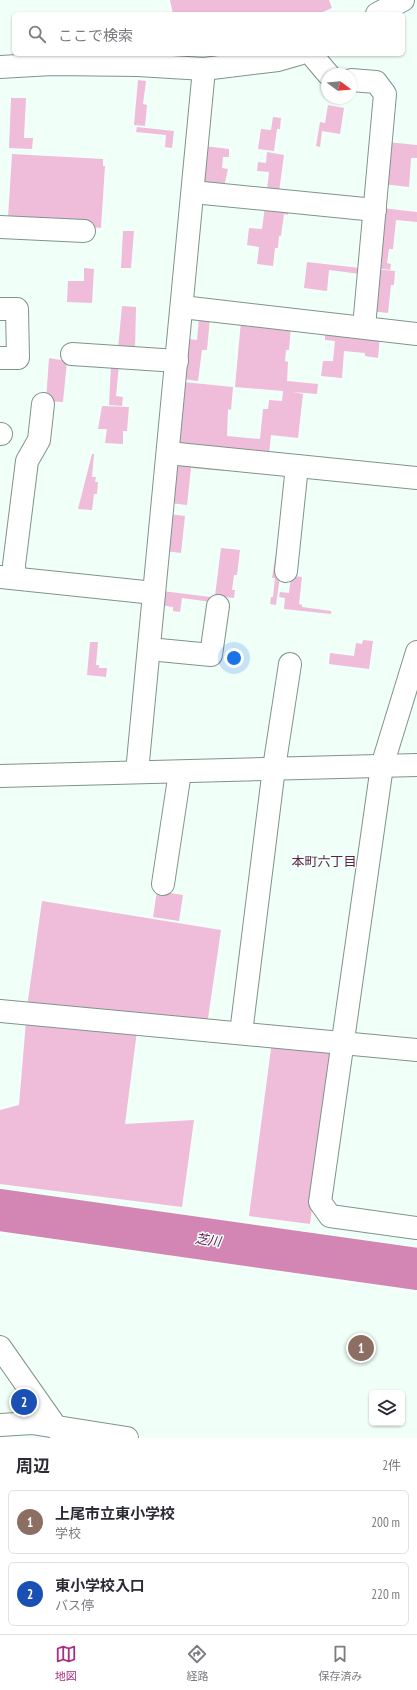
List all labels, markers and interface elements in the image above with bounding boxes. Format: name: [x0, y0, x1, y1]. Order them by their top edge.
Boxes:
search box: [12, 12, 405, 56]
icon: search: [26, 23, 48, 45]
text: ここで検索: [58, 26, 133, 45]
north arrow: [321, 68, 357, 104]
your location: [224, 648, 244, 668]
district label: 本町六丁目: [291, 853, 357, 870]
water label: 芝川: [194, 1230, 224, 1251]
pin: 1: [348, 1333, 374, 1363]
pin: 2: [11, 1387, 37, 1417]
map controls: [369, 1390, 405, 1426]
button: layers: [369, 1390, 405, 1426]
text: 周辺: [16, 1455, 50, 1477]
text: 2件: [382, 1457, 401, 1474]
text: 上尾市立東小学校: [55, 1504, 175, 1523]
text: 1: [27, 1514, 33, 1531]
text: 200 m: [371, 1514, 400, 1531]
text: 学校: [55, 1525, 81, 1542]
text: 東小学校入口: [55, 1576, 145, 1595]
text: 2: [27, 1586, 33, 1603]
text: 220 m: [371, 1586, 400, 1603]
text: バス停: [55, 1597, 94, 1614]
tab: 地図: [55, 1643, 77, 1683]
tab: 経路: [186, 1643, 208, 1683]
tab: 保存済み: [318, 1643, 362, 1683]

